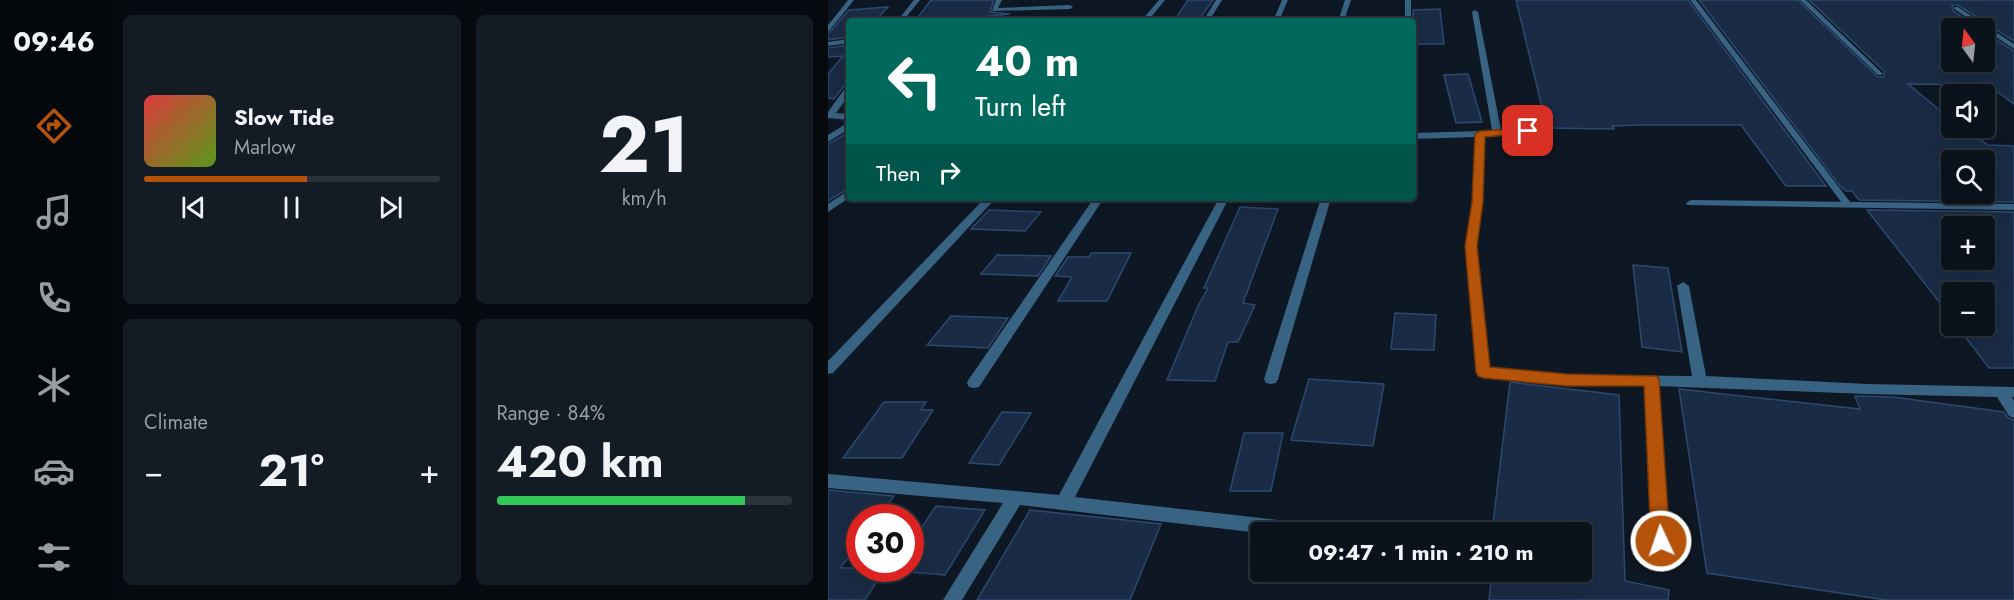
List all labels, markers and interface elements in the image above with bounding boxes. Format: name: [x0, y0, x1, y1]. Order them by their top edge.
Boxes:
north arrow: [1941, 18, 1995, 72]
map controls: [1941, 18, 1995, 336]
text: 09:46: [13, 22, 95, 61]
text: 40 m: [975, 31, 1079, 92]
icon: left: [876, 42, 954, 120]
button: sound: [1941, 84, 1995, 138]
text: Turn left: [975, 87, 1065, 126]
text: 21: [599, 89, 690, 201]
text: Slow Tide: [234, 101, 334, 133]
icon: directions: [33, 105, 75, 147]
pin: [1502, 105, 1553, 156]
icon: arrive: [1511, 114, 1544, 147]
text: Marlow: [234, 133, 296, 162]
button: search: [1941, 150, 1995, 204]
icon: right: [933, 156, 966, 189]
text: Then: [876, 157, 921, 189]
text: km/h: [622, 184, 667, 213]
icon: music: [33, 191, 75, 233]
icon: previous: [177, 191, 210, 224]
icon: pause: [275, 191, 308, 224]
icon: next: [374, 191, 407, 224]
button: +: [1941, 216, 1995, 270]
icon: phone: [33, 277, 75, 319]
button: −: [1941, 282, 1995, 336]
icon: climate: [33, 364, 75, 406]
text: Range · 84%: [497, 399, 605, 428]
text: Climate: [144, 408, 208, 437]
text: 420 km: [497, 429, 664, 494]
text: 21°: [258, 438, 324, 503]
text: −: [144, 448, 163, 495]
text: +: [419, 448, 439, 495]
icon: car: [33, 450, 75, 492]
speed limit sign: 30: [846, 504, 924, 582]
position arrow: [1629, 509, 1693, 573]
icon: filters: [33, 536, 75, 578]
text: 09:47 · 1 min · 210 m: [1309, 536, 1533, 568]

